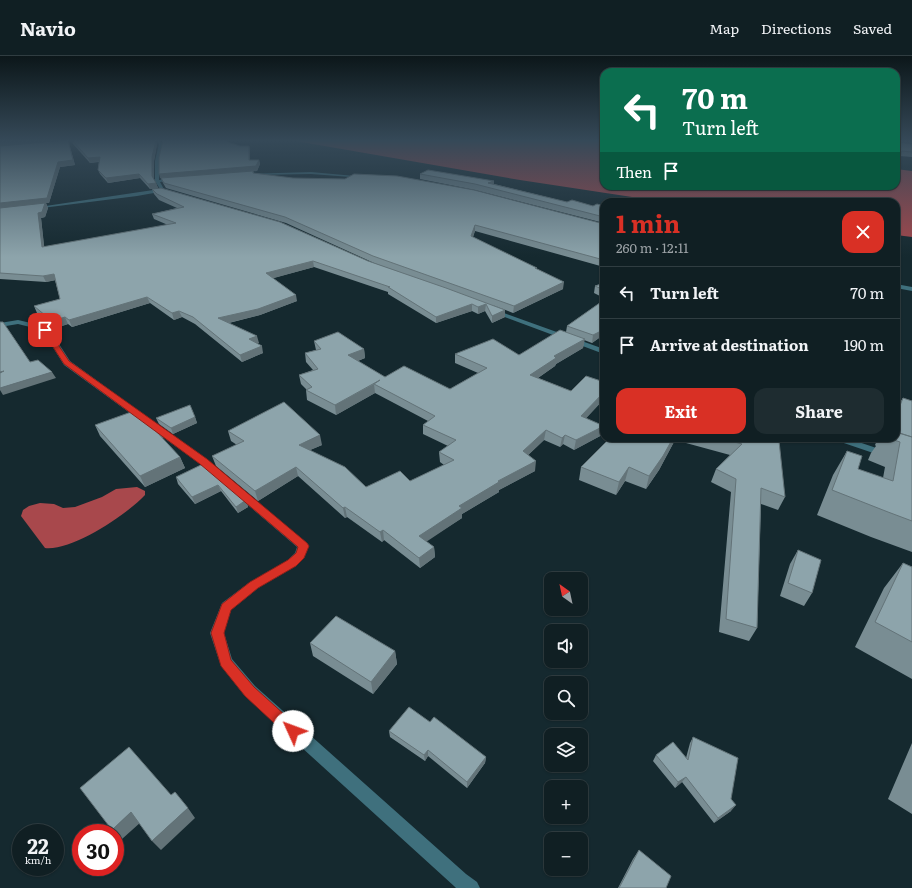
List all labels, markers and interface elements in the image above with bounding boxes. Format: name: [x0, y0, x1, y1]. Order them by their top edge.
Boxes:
text: Navio: [20, 14, 76, 42]
text: Map: [709, 18, 739, 38]
text: Directions: [761, 18, 831, 38]
text: Saved: [853, 18, 892, 38]
text: 70 m: [682, 76, 748, 118]
icon: left: [616, 84, 668, 136]
text: Turn left: [682, 114, 759, 141]
text: Then: [616, 160, 652, 183]
icon: arrive: [660, 160, 682, 182]
text: 1 min: [616, 205, 680, 240]
button: close: [842, 211, 884, 253]
text: 260 m · 12:11: [616, 238, 689, 257]
text: Turn left: [650, 281, 719, 304]
text: 70 m: [850, 281, 884, 304]
icon: left: [616, 282, 638, 304]
pin: [28, 313, 62, 347]
icon: arrive: [34, 319, 56, 341]
text: Arrive at destination: [650, 333, 809, 356]
text: 190 m: [844, 333, 884, 356]
icon: arrive: [616, 334, 638, 356]
button: Exit: [616, 388, 746, 434]
button: Share: [754, 388, 884, 434]
north arrow: [544, 572, 588, 616]
map controls: [544, 572, 588, 876]
button: sound: [544, 624, 588, 668]
button: search: [544, 676, 588, 720]
position arrow: [272, 710, 314, 752]
button: layers: [544, 728, 588, 772]
button: +: [544, 780, 588, 824]
speed limit sign: 30: [72, 824, 124, 876]
text: 22: [27, 830, 49, 860]
button: −: [544, 832, 588, 876]
text: km/h: [25, 852, 51, 867]

